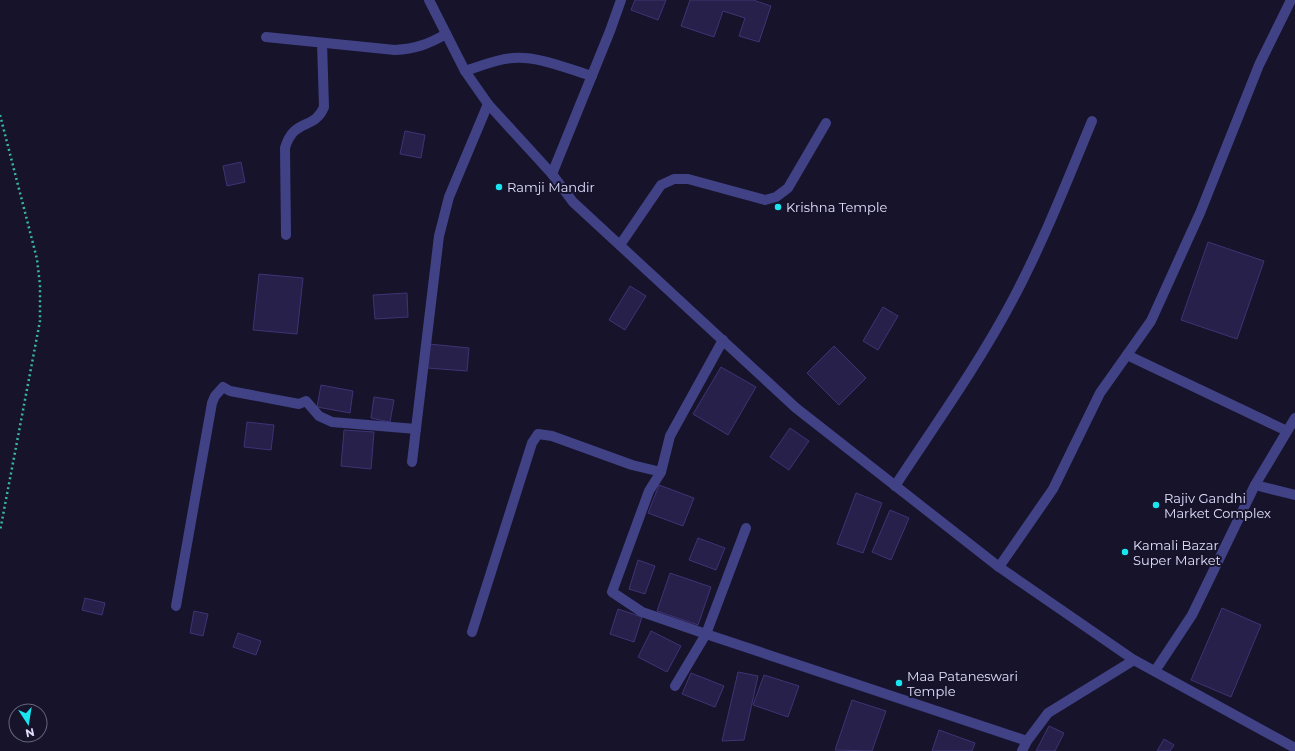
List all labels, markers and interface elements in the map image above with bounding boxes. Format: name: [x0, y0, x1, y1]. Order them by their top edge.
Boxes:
place label: Ramji Mandir: [507, 179, 595, 195]
marker: Ramji Mandir: [494, 182, 504, 192]
place label: Krishna Temple: [786, 199, 887, 215]
marker: Krishna Temple: [773, 202, 783, 212]
place label: Rajiv Gandhi Market Complex: [1164, 490, 1271, 521]
marker: Rajiv Gandhi Market Complex: [1151, 500, 1161, 510]
place label: Kamali Bazar Super Market: [1133, 537, 1221, 568]
marker: Kamali Bazar Super Market: [1120, 547, 1130, 557]
place label: Maa Pataneswari Temple: [907, 668, 1018, 699]
marker: Maa Pataneswari Temple: [894, 678, 904, 688]
north arrow: [8, 703, 48, 743]
text: N: [24, 725, 36, 741]

